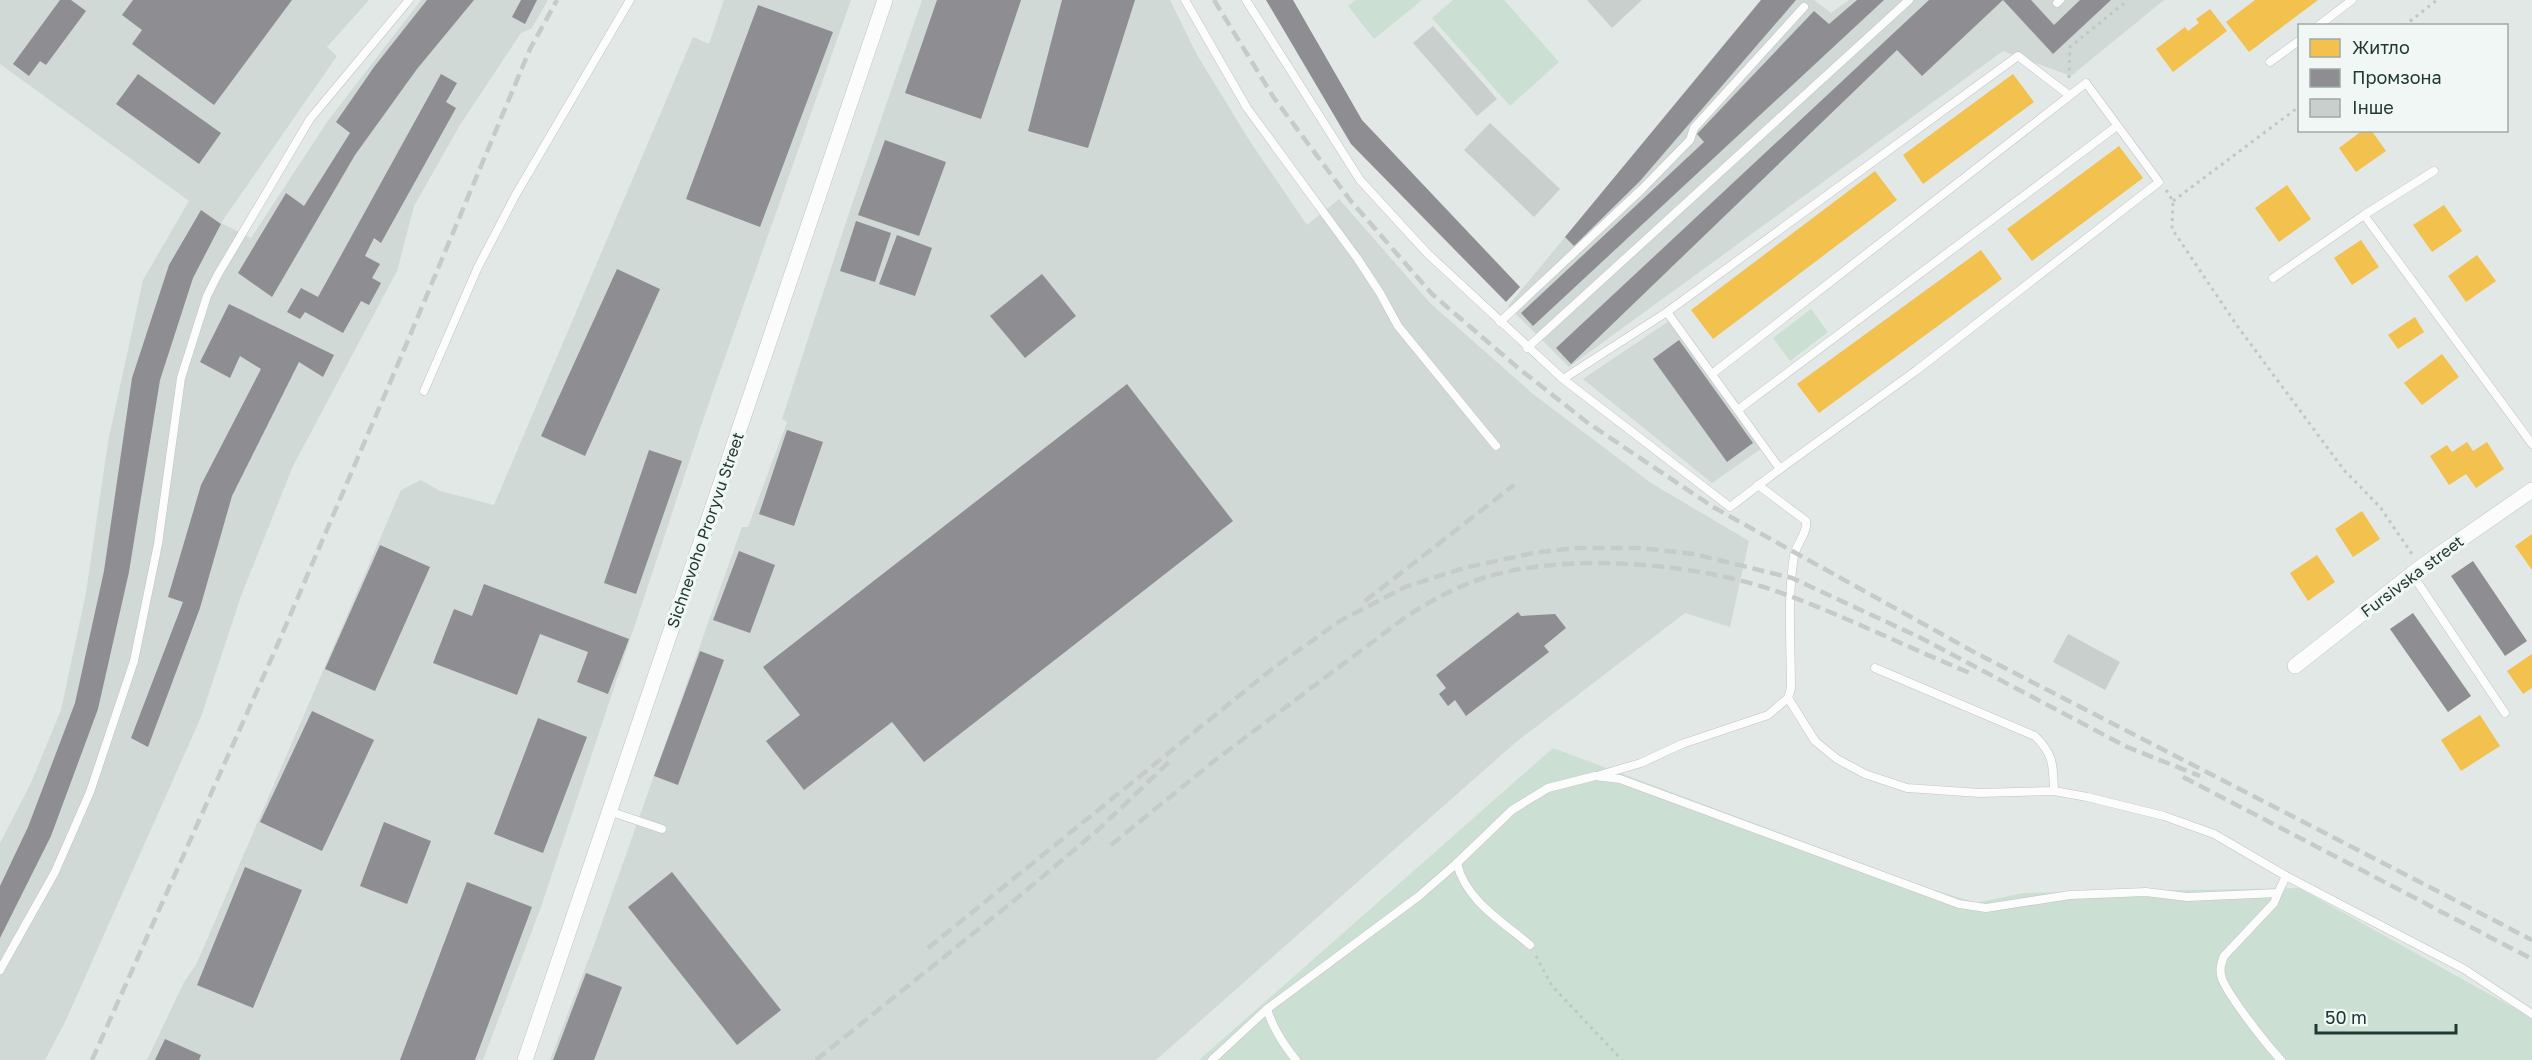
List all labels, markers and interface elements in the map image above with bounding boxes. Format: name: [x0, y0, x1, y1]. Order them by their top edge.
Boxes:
legend: [2298, 24, 2508, 132]
text: Житло: [2352, 36, 2410, 58]
text: Промзона: [2352, 66, 2442, 88]
text: Інше: [2352, 96, 2394, 118]
street label: Sichnevoho Proryvu Street: [662, 429, 748, 631]
street label: Fursivska street: [2357, 531, 2467, 621]
scale bar: [2316, 997, 2456, 1035]
text: 50 m: [2325, 1006, 2367, 1028]

